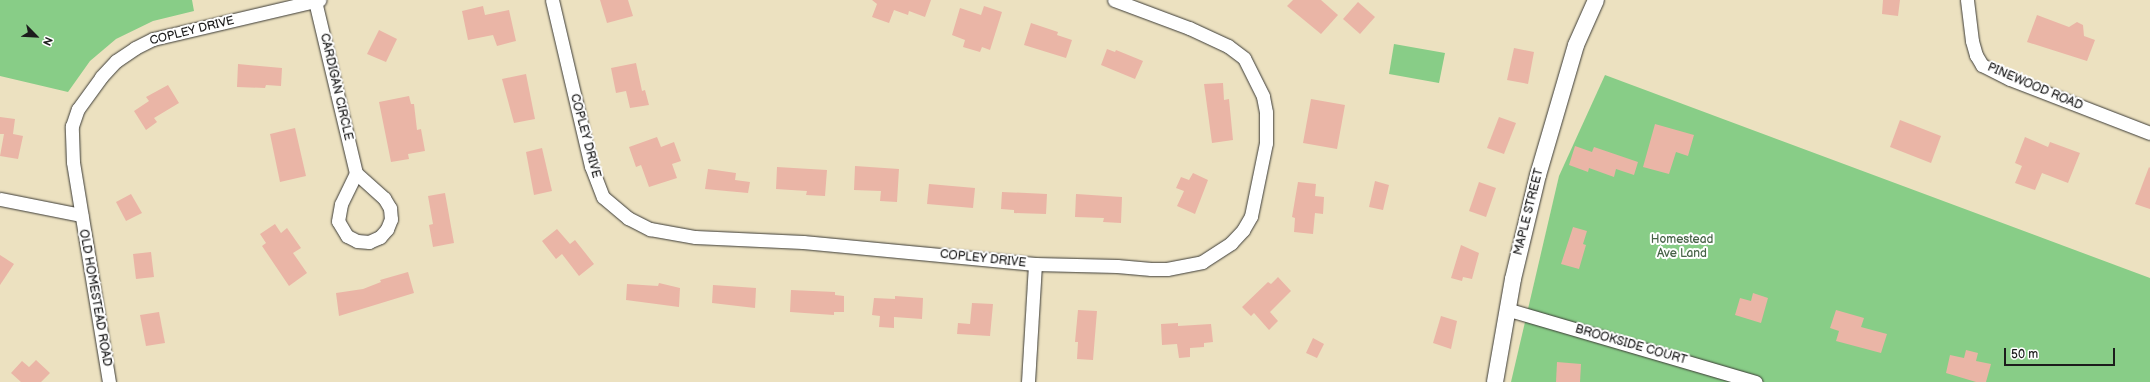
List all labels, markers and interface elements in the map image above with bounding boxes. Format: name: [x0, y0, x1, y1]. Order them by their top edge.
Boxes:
street label: COPLEY DRIVE: [148, 14, 236, 48]
north arrow: [16, 16, 56, 56]
street label: CARDIGAN CIRCLE: [317, 32, 355, 142]
text: N: [40, 35, 55, 47]
street label: PINEWOOD ROAD: [1985, 60, 2085, 114]
street label: COPLEY DRIVE: [567, 92, 603, 180]
street label: MAPLE STREET: [1511, 167, 1547, 257]
street label: OLD HOMESTEAD ROAD: [76, 228, 114, 368]
park label: Homestead Ave Land: [1651, 233, 1713, 261]
street label: COPLEY DRIVE: [939, 247, 1027, 271]
street label: BROOKSIDE COURT: [1573, 322, 1689, 368]
scale bar: [2006, 340, 2117, 366]
text: 50 m: [2011, 347, 2038, 362]

